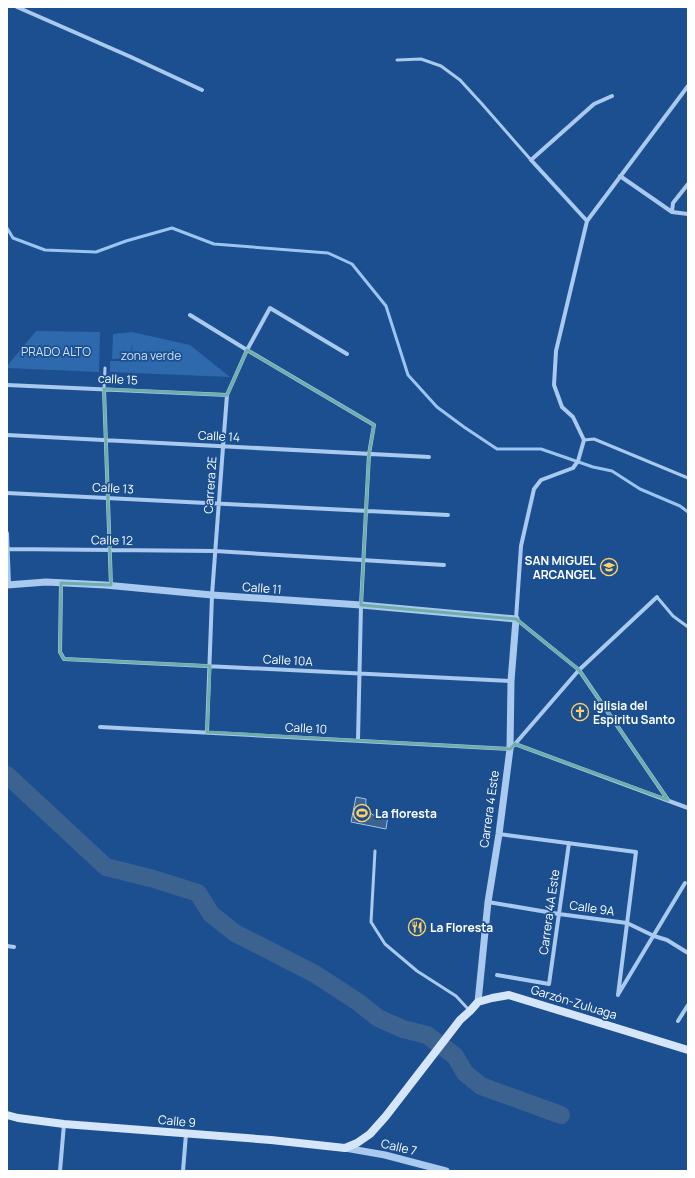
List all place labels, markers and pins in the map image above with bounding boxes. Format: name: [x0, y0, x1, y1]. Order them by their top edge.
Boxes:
place label: SAN MIGUEL ARCANGEL: [525, 552, 597, 583]
school or university icon: SAN MIGUEL ARCANGEL: [599, 557, 619, 577]
place label: iglisia del Espiritu Santo: [593, 697, 675, 728]
church icon: iglisia del Espiritu Santo: [570, 702, 590, 722]
sports icon: La floresta: [352, 803, 372, 823]
place label: La floresta: [375, 805, 437, 822]
restaurant icon: La Floresta: [407, 917, 427, 937]
place label: La Floresta: [430, 919, 493, 936]

